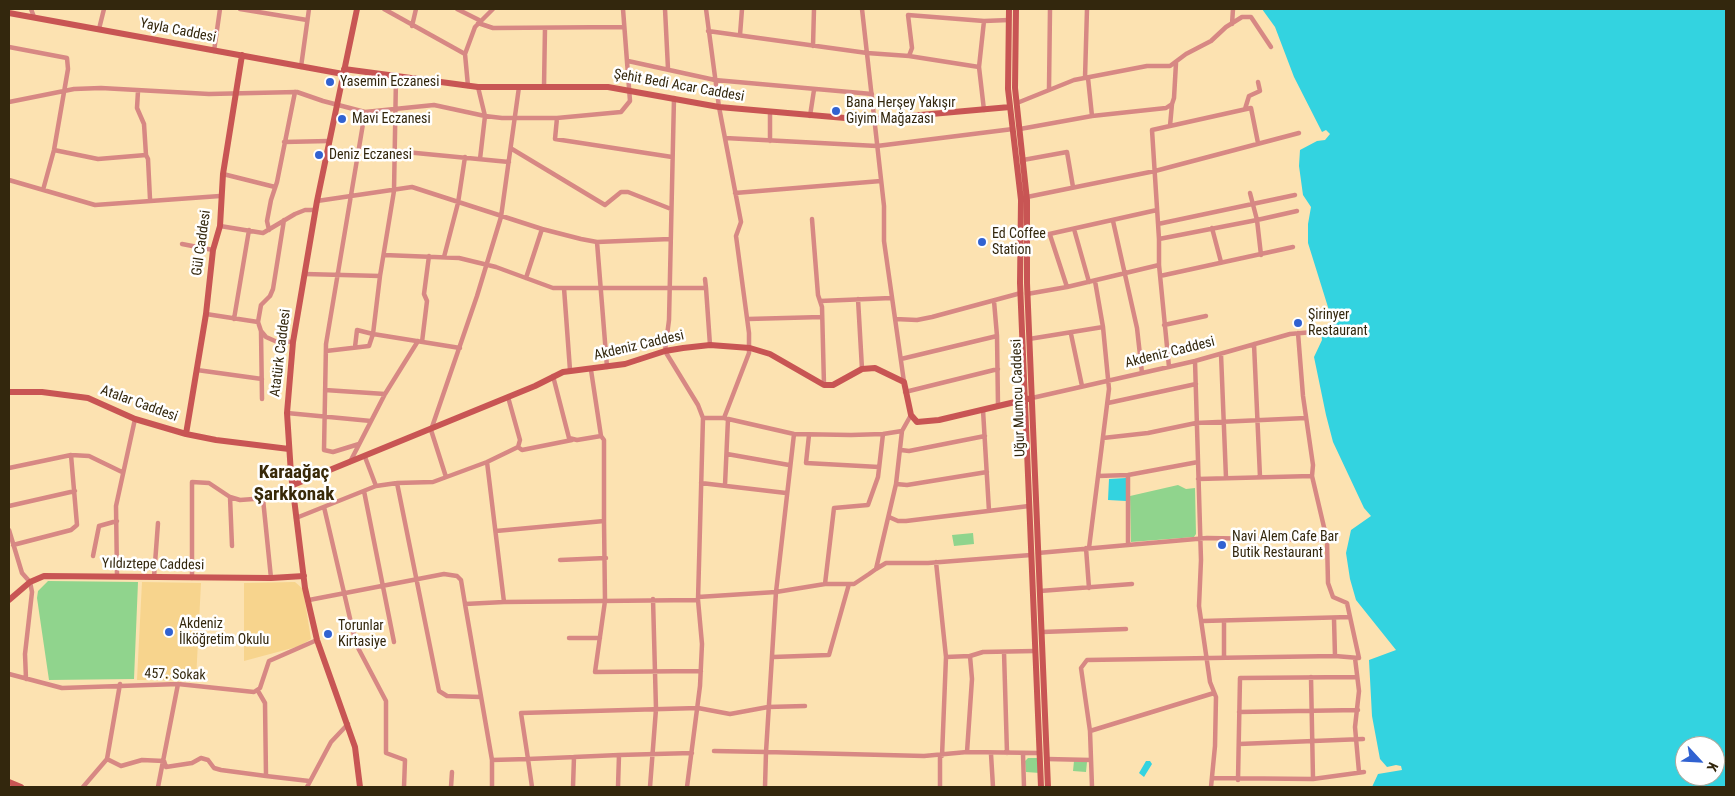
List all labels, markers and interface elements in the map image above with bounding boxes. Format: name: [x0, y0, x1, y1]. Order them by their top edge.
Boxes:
street label: Yayla Caddesi: [139, 15, 217, 47]
street label: Şehit Bedi Acar Caddesi: [612, 66, 746, 106]
place label: Yasemin Eczanesi: [340, 74, 439, 90]
marker: Yasemin Eczanesi: [324, 76, 336, 88]
place label: Bana Herşey Yakışır Giyim Mağazası: [846, 95, 956, 128]
marker: Bana Herşey Yakışır Giyim Mağazası: [830, 105, 842, 117]
place label: Mavi Eczanesi: [352, 111, 431, 127]
marker: Mavi Eczanesi: [336, 113, 348, 125]
place label: Deniz Eczanesi: [329, 147, 412, 163]
marker: Deniz Eczanesi: [313, 149, 325, 161]
street label: Gül Caddesi: [189, 209, 215, 277]
place label: Ed Coffee Station: [992, 226, 1046, 258]
marker: Ed Coffee Station: [976, 236, 988, 248]
place label: Şirinyer Restaurant: [1308, 307, 1368, 340]
street label: Atatürk Caddesi: [267, 308, 295, 398]
marker: Şirinyer Restaurant: [1292, 317, 1304, 329]
street label: Akdeniz Caddesi: [592, 327, 686, 365]
street label: Akdeniz Caddesi: [1123, 334, 1217, 372]
street label: Uğur Mumcu Caddesi: [1009, 339, 1029, 457]
street label: Atalar Caddesi: [98, 382, 180, 426]
district label: Karaağaç Şarkkonak: [254, 462, 334, 506]
place label: Navi Alem Cafe Bar Butik Restaurant: [1232, 529, 1339, 562]
marker: Navi Alem Cafe Bar Butik Restaurant: [1216, 539, 1228, 551]
street label: Yıldıztepe Caddesi: [102, 556, 204, 574]
place label: Akdeniz İlköğretim Okulu: [179, 616, 269, 648]
place label: Torunlar Kirtasiye: [338, 618, 386, 650]
marker: Akdeniz İlköğretim Okulu: [163, 626, 175, 638]
marker: Torunlar Kirtasiye: [322, 628, 334, 640]
street label: 457. Sokak: [144, 666, 206, 684]
north arrow: [1675, 736, 1725, 786]
text: K: [1704, 760, 1722, 774]

